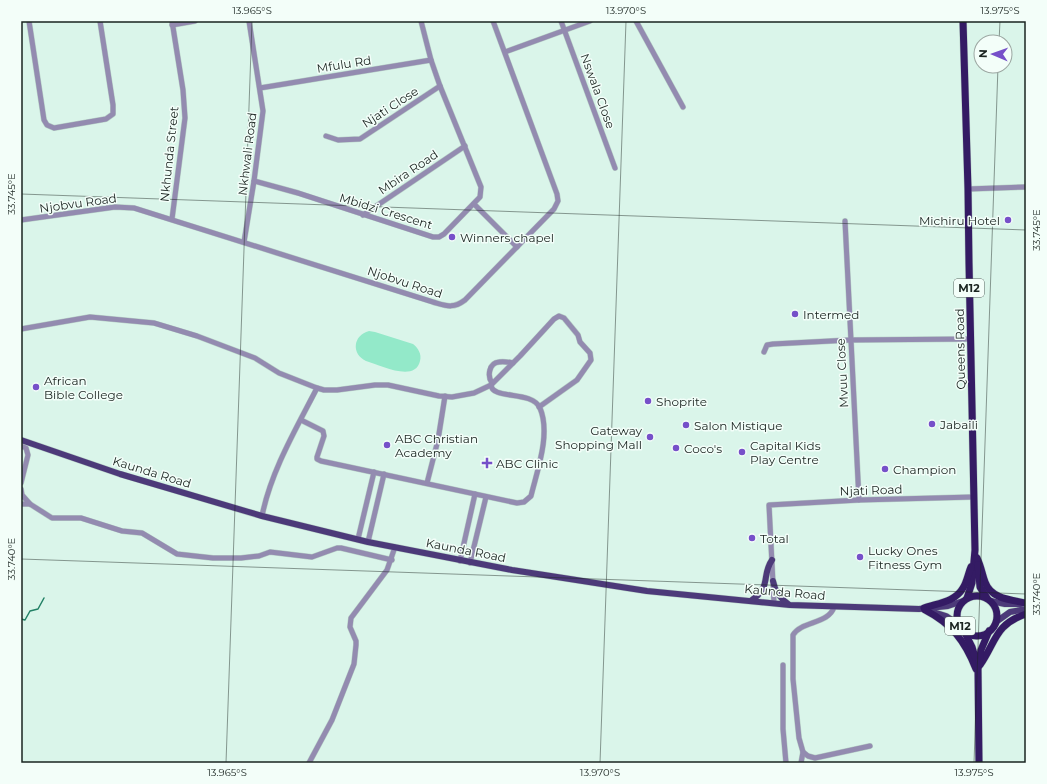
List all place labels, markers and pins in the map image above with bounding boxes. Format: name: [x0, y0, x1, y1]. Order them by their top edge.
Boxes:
place label: Michiru Hotel: [919, 213, 1000, 228]
marker: Michiru Hotel: [1003, 215, 1013, 225]
place label: Winners chapel: [460, 230, 554, 245]
marker: Winners chapel: [447, 232, 457, 242]
place label: Intermed: [803, 307, 859, 322]
marker: Intermed: [790, 309, 800, 319]
place label: African Bible College: [44, 373, 123, 402]
marker: African Bible College: [31, 382, 41, 392]
place label: Shoprite: [656, 394, 707, 409]
marker: Shoprite: [643, 396, 653, 406]
place label: Jabaili: [939, 417, 978, 432]
place label: Salon Mistique: [694, 418, 783, 433]
marker: Jabaili: [927, 419, 937, 429]
marker: Salon Mistique: [681, 420, 691, 430]
place label: Gateway Shopping Mall: [555, 423, 642, 452]
place label: ABC Christian Academy: [395, 431, 478, 460]
marker: Gateway Shopping Mall: [645, 432, 655, 442]
place label: Capital Kids Play Centre: [750, 438, 821, 467]
marker: ABC Christian Academy: [382, 440, 392, 450]
place label: Coco's: [684, 441, 722, 456]
marker: Coco's: [671, 443, 681, 453]
marker: Capital Kids Play Centre: [737, 447, 747, 457]
place label: ABC Clinic: [496, 456, 559, 471]
marker: ABC Clinic: [481, 457, 493, 469]
place label: Champion: [893, 462, 956, 477]
marker: Champion: [880, 464, 890, 474]
place label: Total: [760, 531, 789, 546]
marker: Total: [747, 533, 757, 543]
place label: Lucky Ones Fitness Gym: [868, 543, 942, 572]
marker: Lucky Ones Fitness Gym: [855, 552, 865, 562]

